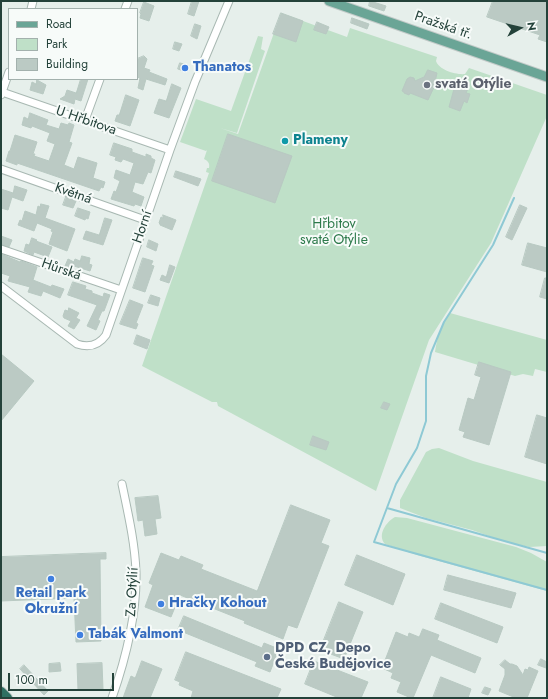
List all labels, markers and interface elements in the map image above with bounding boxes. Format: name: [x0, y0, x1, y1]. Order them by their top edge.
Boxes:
legend: [8, 8, 138, 80]
street label: Pražská tř.: [412, 8, 474, 44]
north arrow: [500, 8, 540, 48]
text: Road: [46, 15, 72, 33]
text: N: [523, 21, 540, 32]
text: Park: [46, 35, 67, 53]
text: Building: [46, 55, 88, 73]
place label: Thanatos: [193, 60, 251, 76]
marker: Thanatos: [180, 63, 190, 73]
place label: svatá Otýlie: [435, 77, 511, 93]
marker: svatá Otýlie: [422, 80, 432, 90]
street label: U Hřbitova: [53, 103, 119, 139]
place label: Plameny: [293, 133, 348, 149]
marker: Plameny: [280, 136, 290, 146]
street label: Květná: [52, 180, 94, 208]
street label: Horní: [130, 208, 156, 246]
park label: Hřbitov svaté Otýlie: [300, 217, 368, 250]
street label: Hůrská: [39, 255, 83, 285]
street label: Za Otýlií: [123, 567, 143, 617]
marker: Retail park Okružní: [46, 574, 56, 584]
place label: Retail park Okružní: [16, 586, 86, 618]
place label: Hračky Kohout: [169, 596, 266, 612]
marker: Hračky Kohout: [156, 599, 166, 609]
place label: Tabák Valmont: [88, 627, 183, 643]
marker: Tabák Valmont: [75, 630, 85, 640]
place label: DPD CZ, Depo České Budějovice: [275, 641, 391, 674]
marker: DPD CZ, Depo České Budějovice: [262, 652, 272, 662]
scale bar: [10, 665, 116, 691]
text: 100 m: [15, 671, 48, 689]

